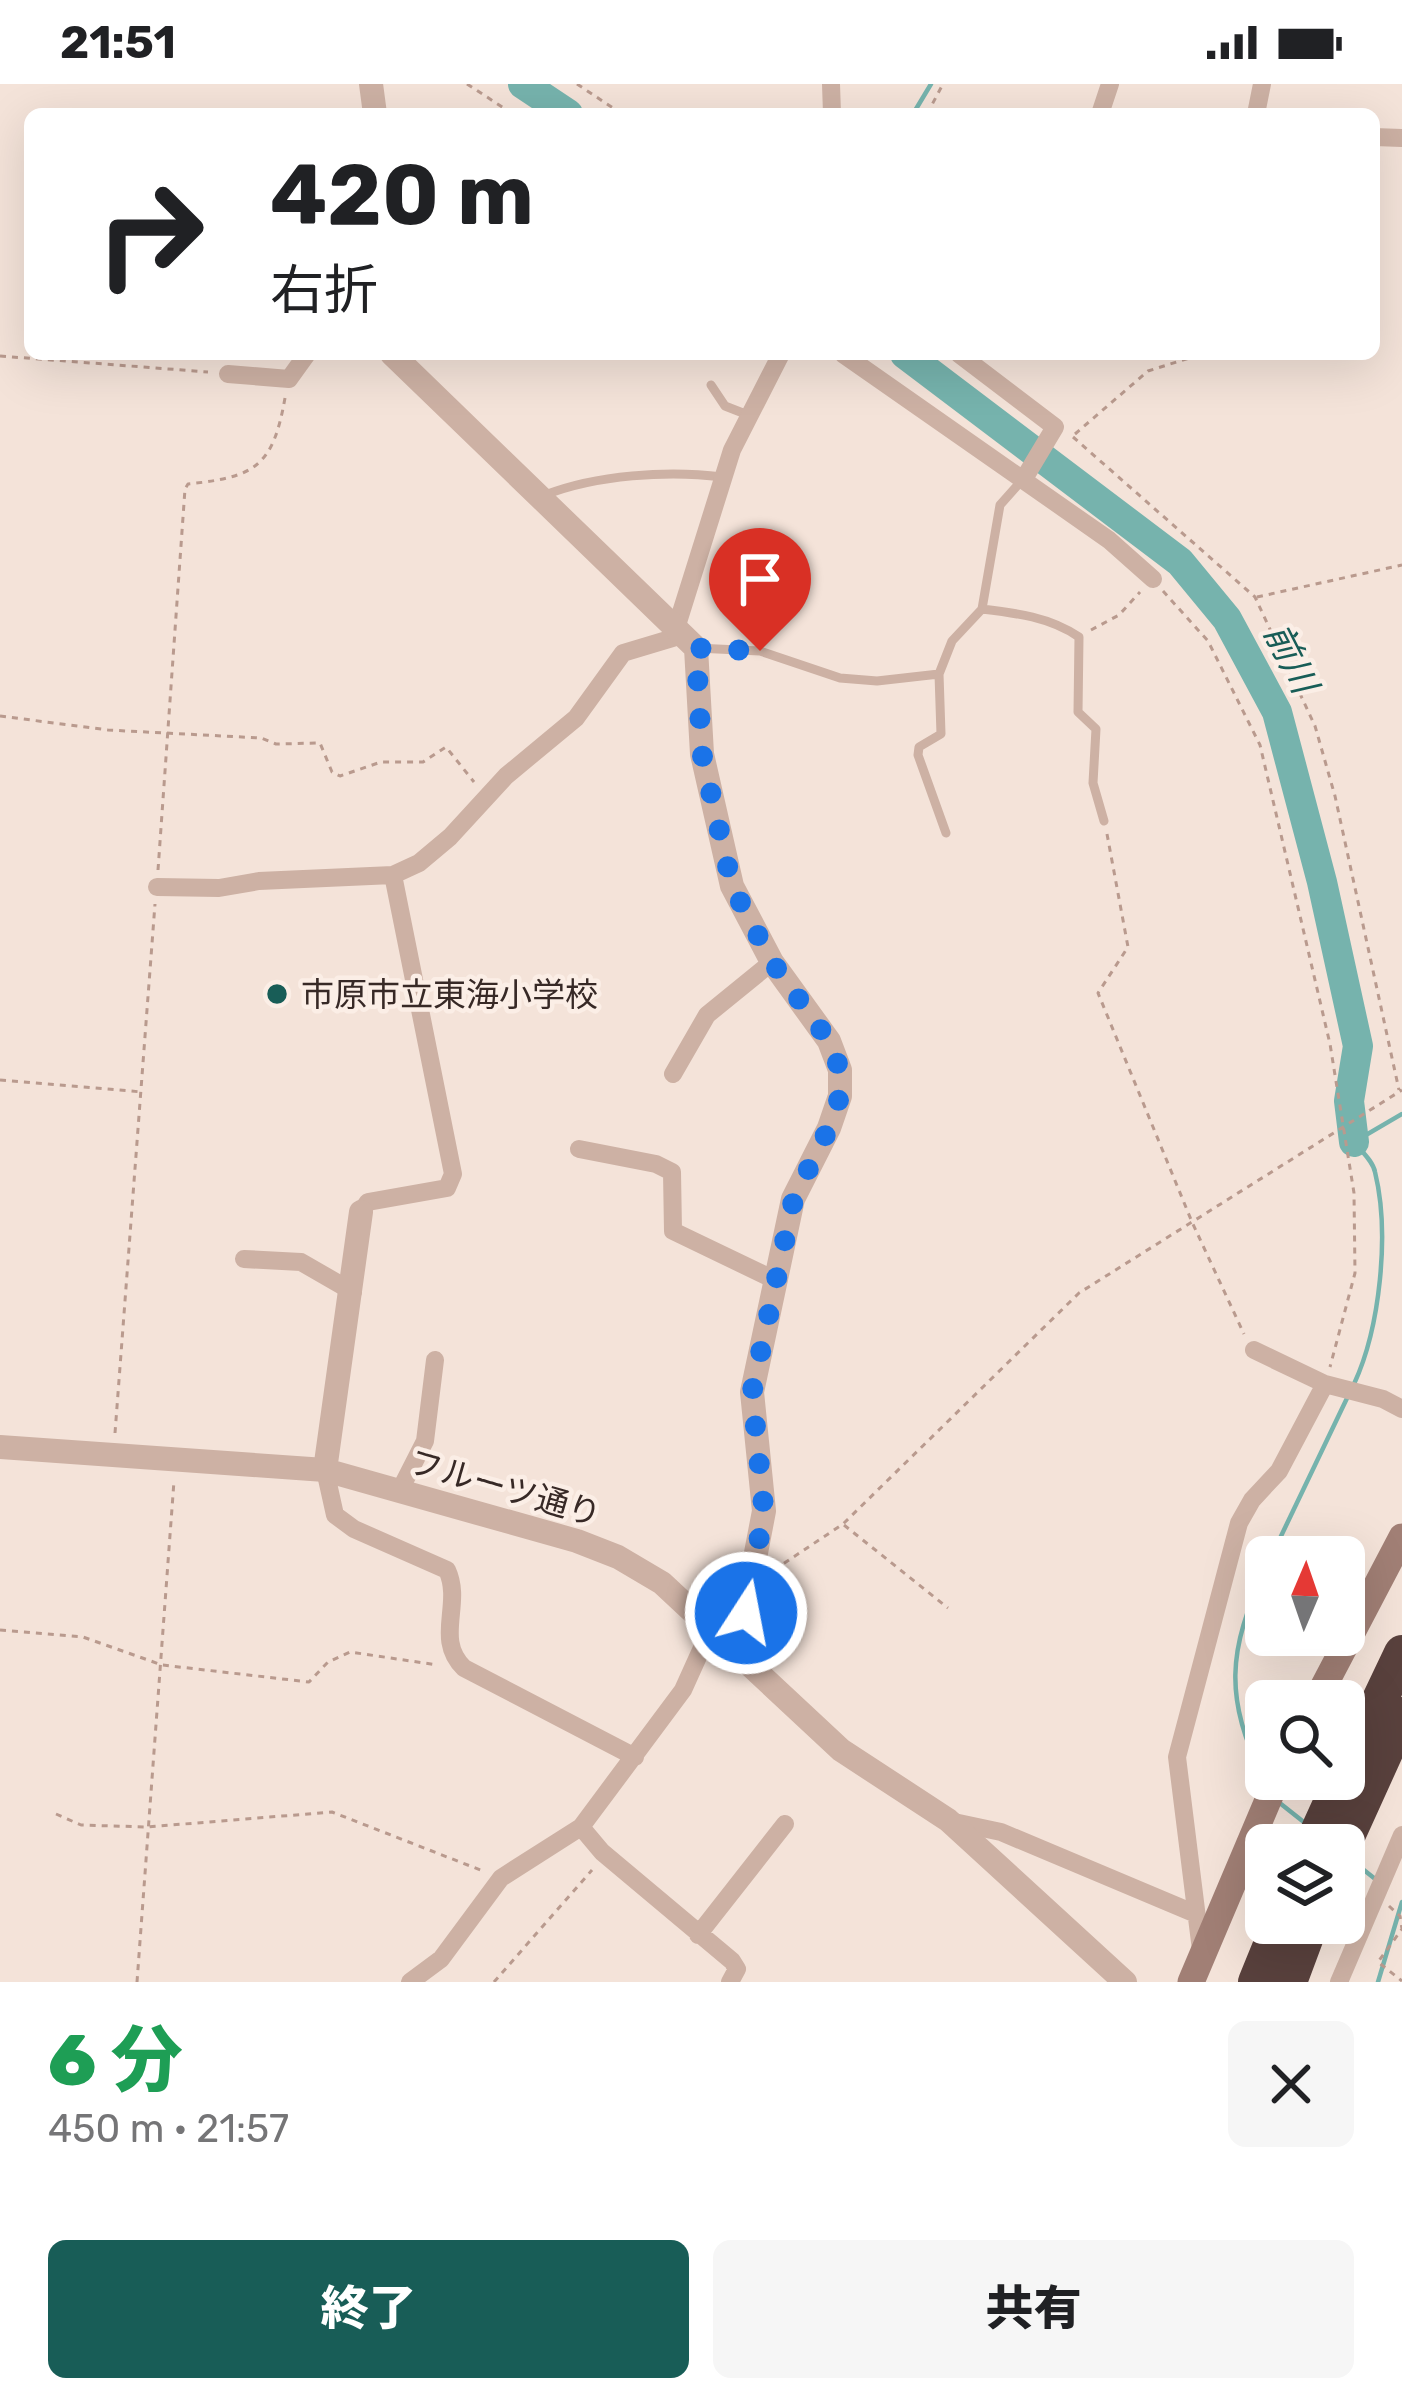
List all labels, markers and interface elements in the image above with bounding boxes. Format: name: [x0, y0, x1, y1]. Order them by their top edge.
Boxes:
text: 21:51: [60, 16, 176, 69]
text: 420 m: [270, 145, 534, 245]
icon: right: [72, 156, 228, 312]
text: 右折: [270, 259, 378, 323]
pin: [709, 528, 811, 651]
icon: arrive: [727, 546, 793, 612]
water label: 前川: [1255, 616, 1328, 703]
place label: 市原市立東海小学校: [301, 975, 598, 1014]
marker: 市原市立東海小学校: [264, 981, 290, 1007]
street label: フルーツ通り: [405, 1442, 605, 1534]
north arrow: [1245, 1536, 1365, 1656]
map controls: [1245, 1536, 1365, 1944]
position arrow: [683, 1550, 809, 1676]
button: search: [1245, 1680, 1365, 1800]
button: layers: [1245, 1824, 1365, 1944]
text: 6 分: [48, 2018, 183, 2103]
button: close: [1228, 2021, 1354, 2147]
text: 450 m · 21:57: [48, 2106, 289, 2152]
button: 終了: [48, 2240, 689, 2378]
button: 共有: [713, 2240, 1354, 2378]

